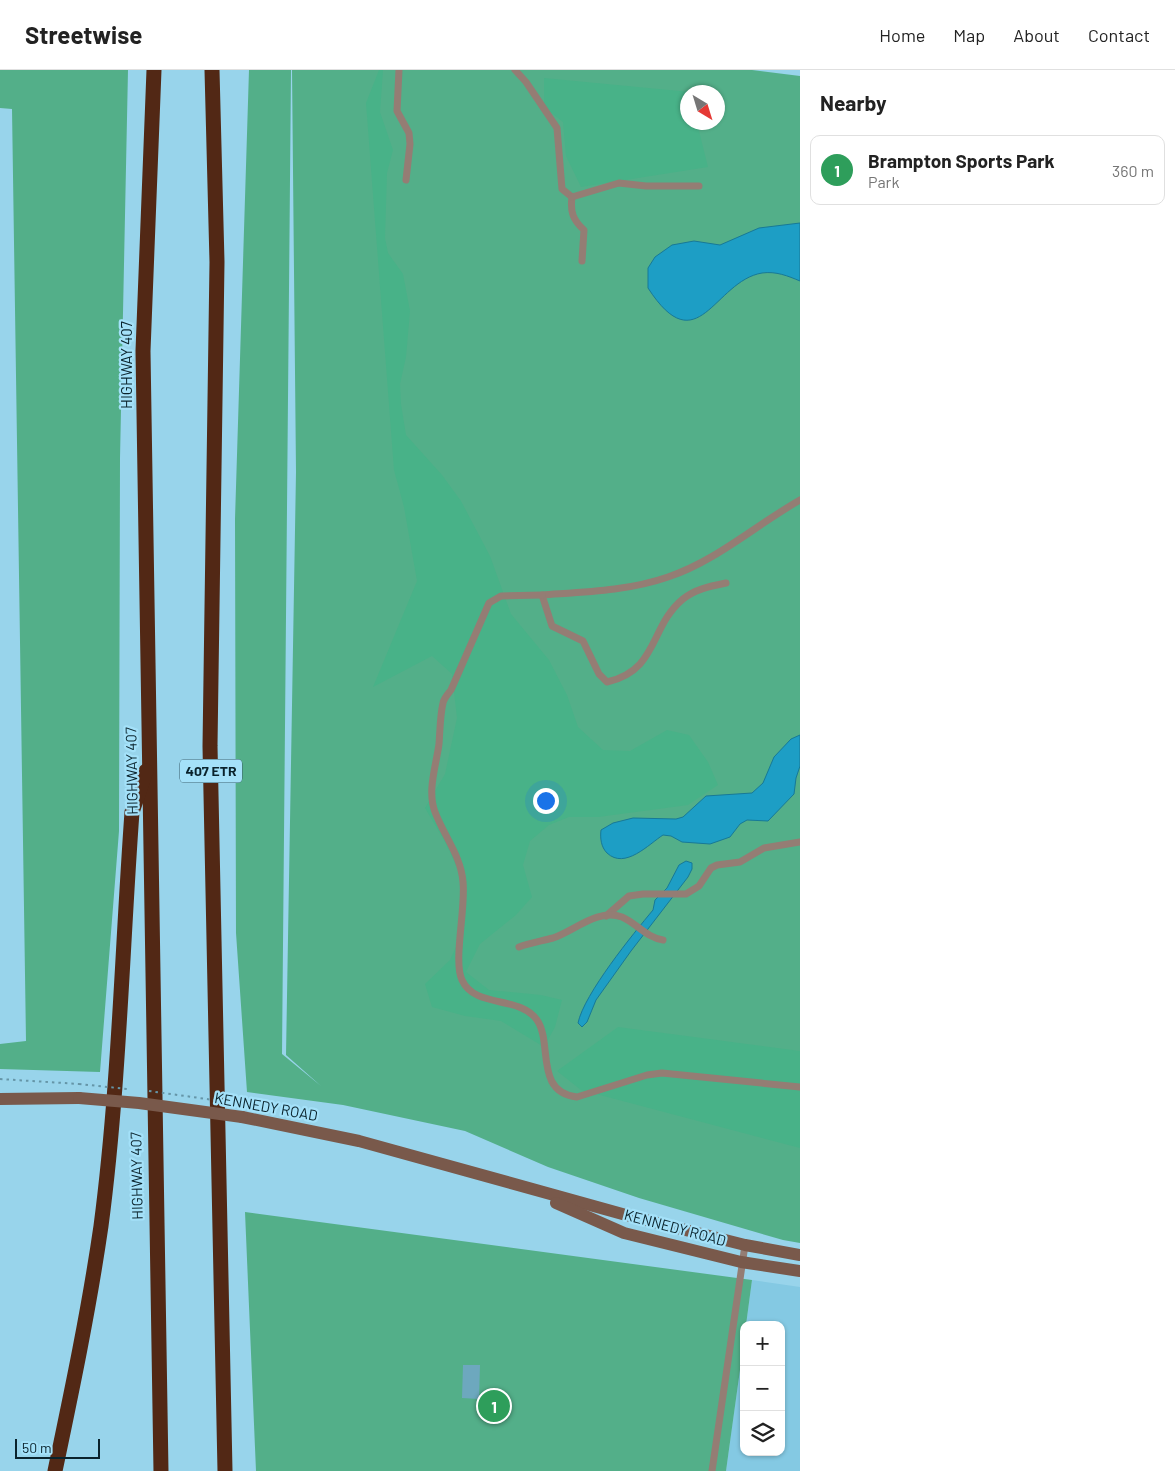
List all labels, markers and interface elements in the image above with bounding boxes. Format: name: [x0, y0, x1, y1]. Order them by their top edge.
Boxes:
text: Streetwise: [25, 20, 142, 49]
text: Home: [879, 24, 925, 46]
text: Map: [953, 24, 985, 46]
text: About: [1013, 24, 1060, 46]
text: Contact: [1088, 24, 1150, 46]
north arrow: [680, 85, 725, 130]
text: Nearby: [820, 90, 886, 115]
text: Brampton Sports Park: [868, 149, 1055, 172]
text: 1: [834, 161, 840, 180]
text: 360 m: [1112, 161, 1154, 180]
text: Park: [868, 172, 899, 191]
street label: HIGHWAY 407: [117, 321, 135, 409]
street label: HIGHWAY 407: [121, 727, 141, 815]
road number: 407 ETR: [180, 759, 242, 782]
your location: [533, 788, 559, 814]
street label: KENNEDY ROAD: [213, 1088, 319, 1124]
street label: HIGHWAY 407: [126, 1132, 146, 1220]
street label: KENNEDY ROAD: [622, 1205, 728, 1249]
map controls: [740, 1321, 785, 1456]
button: +: [740, 1321, 785, 1366]
button: −: [740, 1366, 785, 1411]
pin: 1: [478, 1387, 510, 1425]
button: layers: [740, 1411, 785, 1456]
scale bar: [15, 1436, 100, 1459]
text: 50 m: [22, 1439, 51, 1456]

